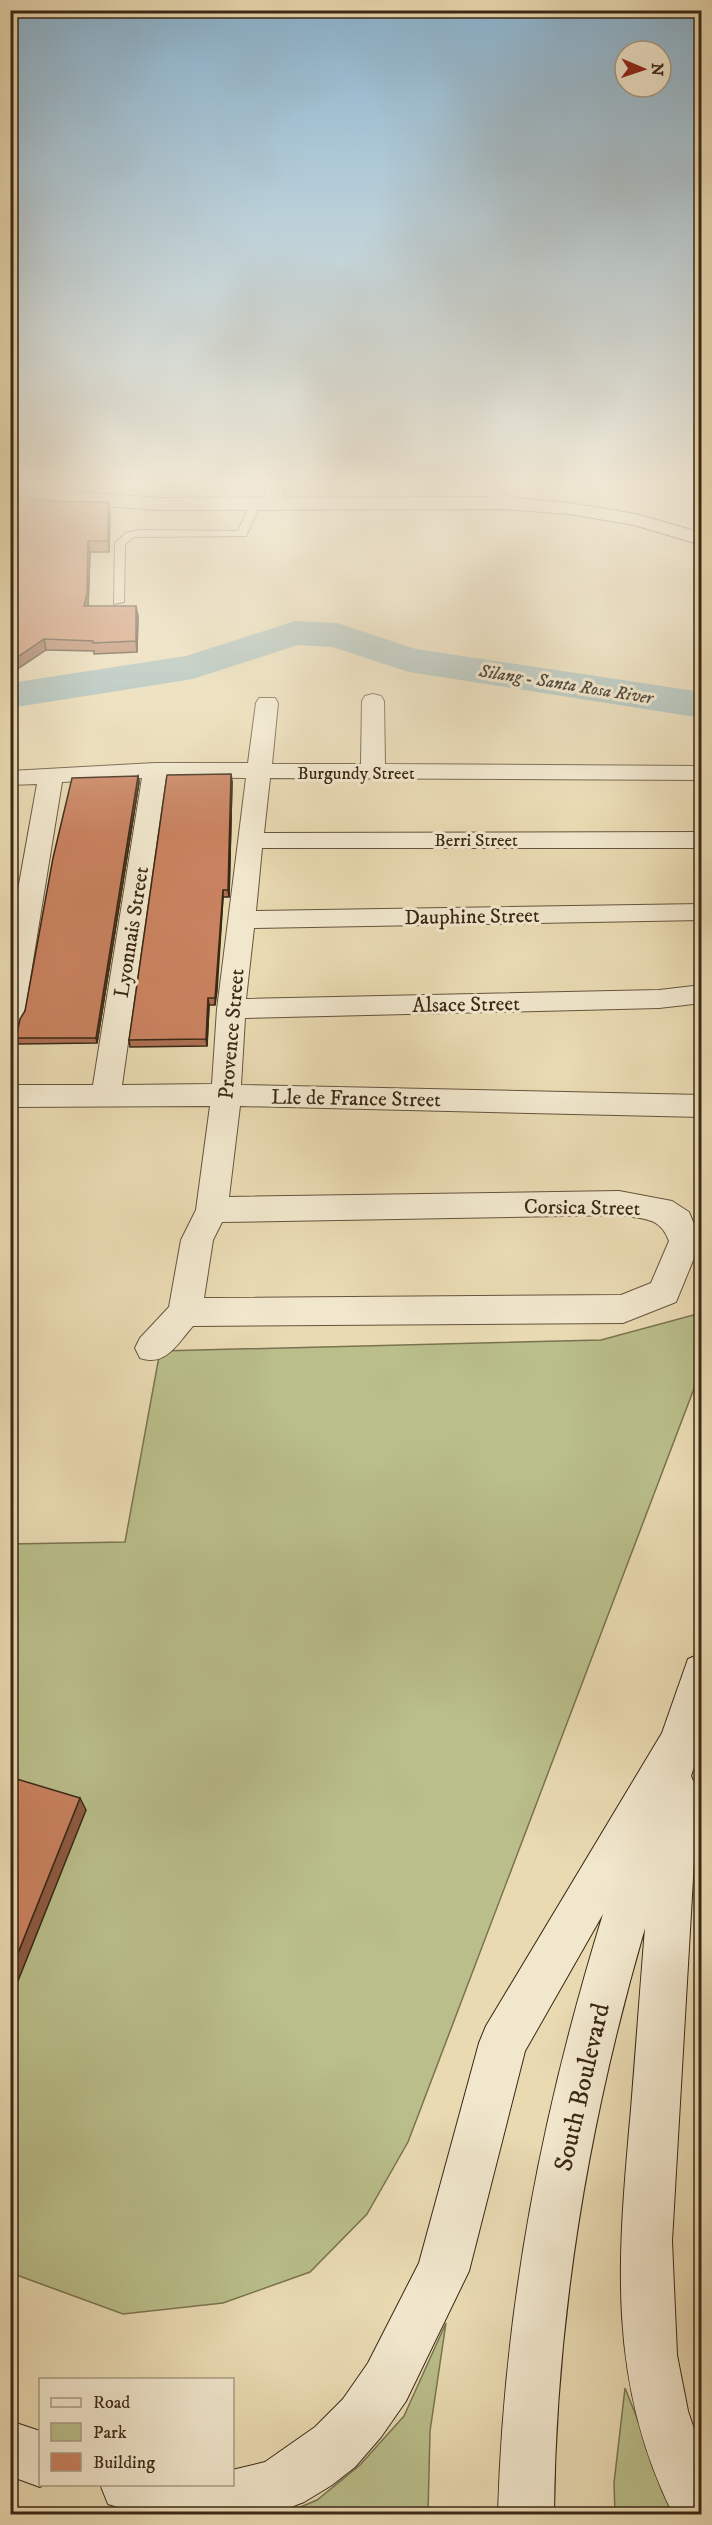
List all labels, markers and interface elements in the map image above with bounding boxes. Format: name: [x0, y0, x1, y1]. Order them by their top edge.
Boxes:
north arrow: [613, 39, 673, 99]
text: N: [647, 63, 667, 76]
water label: Silang - Santa Rosa River: [476, 660, 656, 710]
street label: Burgundy Street: [297, 763, 415, 785]
street label: Berri Street: [434, 830, 518, 852]
street label: Lyonnais Street: [109, 864, 155, 1000]
street label: Dauphine Street: [404, 903, 540, 931]
street label: Provence Street: [213, 967, 251, 1100]
street label: Alsace Street: [412, 991, 520, 1019]
street label: Lle de France Street: [271, 1085, 441, 1113]
street label: Corsica Street: [524, 1194, 641, 1222]
street label: South Boulevard: [547, 2000, 618, 2175]
legend: [39, 2378, 234, 2486]
text: Road: [93, 2392, 130, 2414]
text: Park: [93, 2422, 127, 2444]
text: Building: [93, 2452, 155, 2474]

